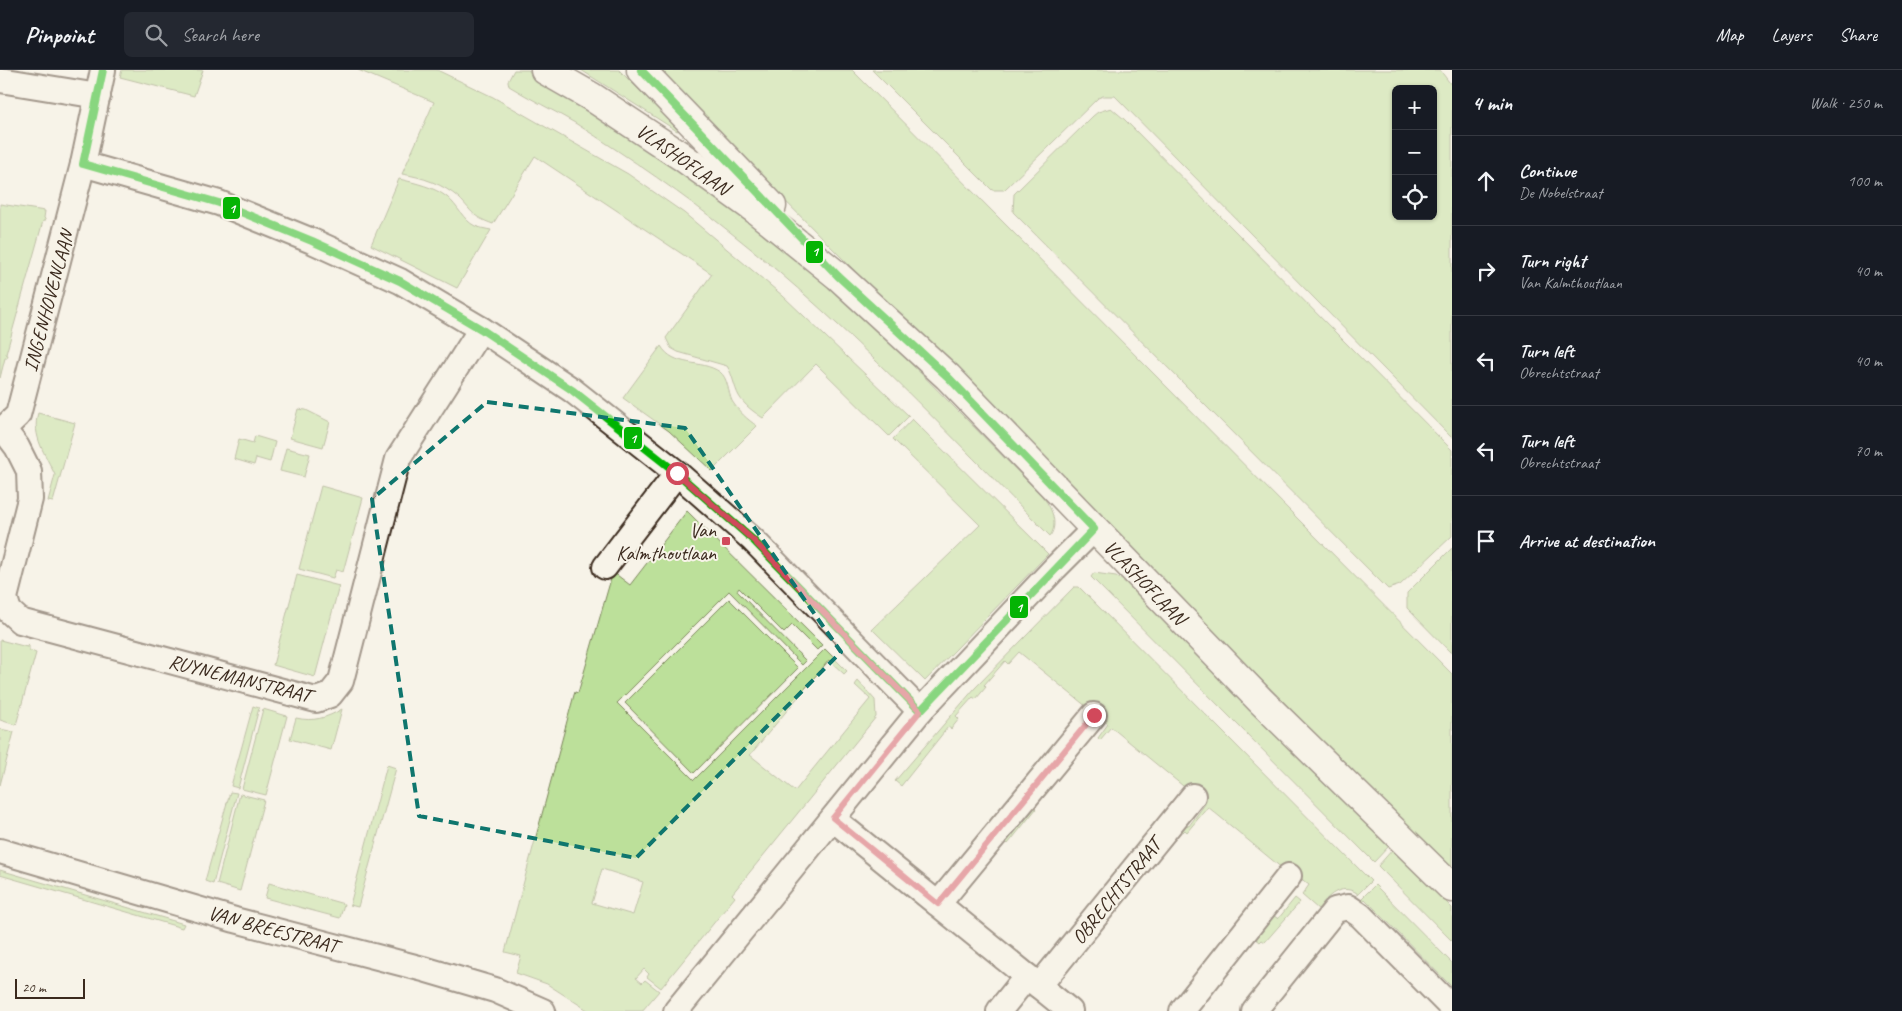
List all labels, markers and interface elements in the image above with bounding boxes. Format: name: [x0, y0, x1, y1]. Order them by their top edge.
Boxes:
search box: [124, 12, 474, 57]
text: Pinpoint: [25, 20, 94, 50]
icon: search: [142, 21, 170, 49]
text: Search here: [182, 23, 259, 47]
text: Map: [1716, 24, 1744, 46]
text: Layers: [1772, 24, 1811, 46]
text: Share: [1839, 24, 1877, 46]
map controls: [1392, 85, 1437, 220]
button: +: [1392, 85, 1437, 130]
text: 4 min: [1472, 90, 1512, 116]
text: Walk · 250 m: [1810, 93, 1882, 113]
street label: VLASHOFLAAN: [631, 118, 737, 202]
button: −: [1392, 130, 1437, 175]
text: Continue: [1519, 159, 1576, 183]
icon: ahead: [1472, 167, 1500, 195]
text: 100 m: [1848, 171, 1882, 191]
button: locate: [1392, 175, 1437, 220]
text: De Nobelstraat: [1519, 183, 1602, 203]
line badge: 1: [222, 196, 241, 220]
text: 1: [229, 200, 237, 217]
street label: INGENHOVENLAAN: [18, 225, 80, 374]
line badge: 1: [805, 240, 824, 264]
text: 1: [812, 243, 820, 260]
text: Turn right: [1519, 249, 1586, 273]
icon: right: [1472, 257, 1500, 285]
text: 40 m: [1855, 261, 1882, 281]
text: Van Kalmthoutlaan: [1519, 273, 1622, 293]
text: Turn left: [1519, 339, 1574, 363]
icon: left: [1472, 347, 1500, 375]
text: 40 m: [1855, 351, 1882, 371]
text: Obrechtstraat: [1519, 363, 1599, 383]
line badge: 1: [623, 426, 643, 450]
text: Turn left: [1519, 429, 1574, 453]
text: 1: [630, 430, 638, 447]
icon: left: [1472, 437, 1500, 465]
text: 70 m: [1855, 441, 1882, 461]
text: Obrechtstraat: [1519, 453, 1599, 473]
route start: [666, 462, 689, 485]
place label: Van Kalmthoutlaan: [616, 518, 717, 566]
icon: arrive: [1472, 527, 1500, 555]
text: Arrive at destination: [1519, 529, 1655, 553]
marker: Van Kalmthoutlaan: [720, 535, 732, 547]
street label: VLASHOFLAAN: [1098, 535, 1193, 632]
line badge: 1: [1009, 595, 1029, 619]
text: 1: [1016, 599, 1024, 616]
street label: RUYNEMANSTRAAT: [166, 649, 318, 709]
route end: [1083, 704, 1106, 727]
street label: OBRECHTSTRAAT: [1066, 830, 1170, 949]
street label: VAN BREESTRAAT: [205, 900, 345, 960]
scale bar: [15, 976, 85, 999]
text: 20 m: [22, 979, 46, 996]

